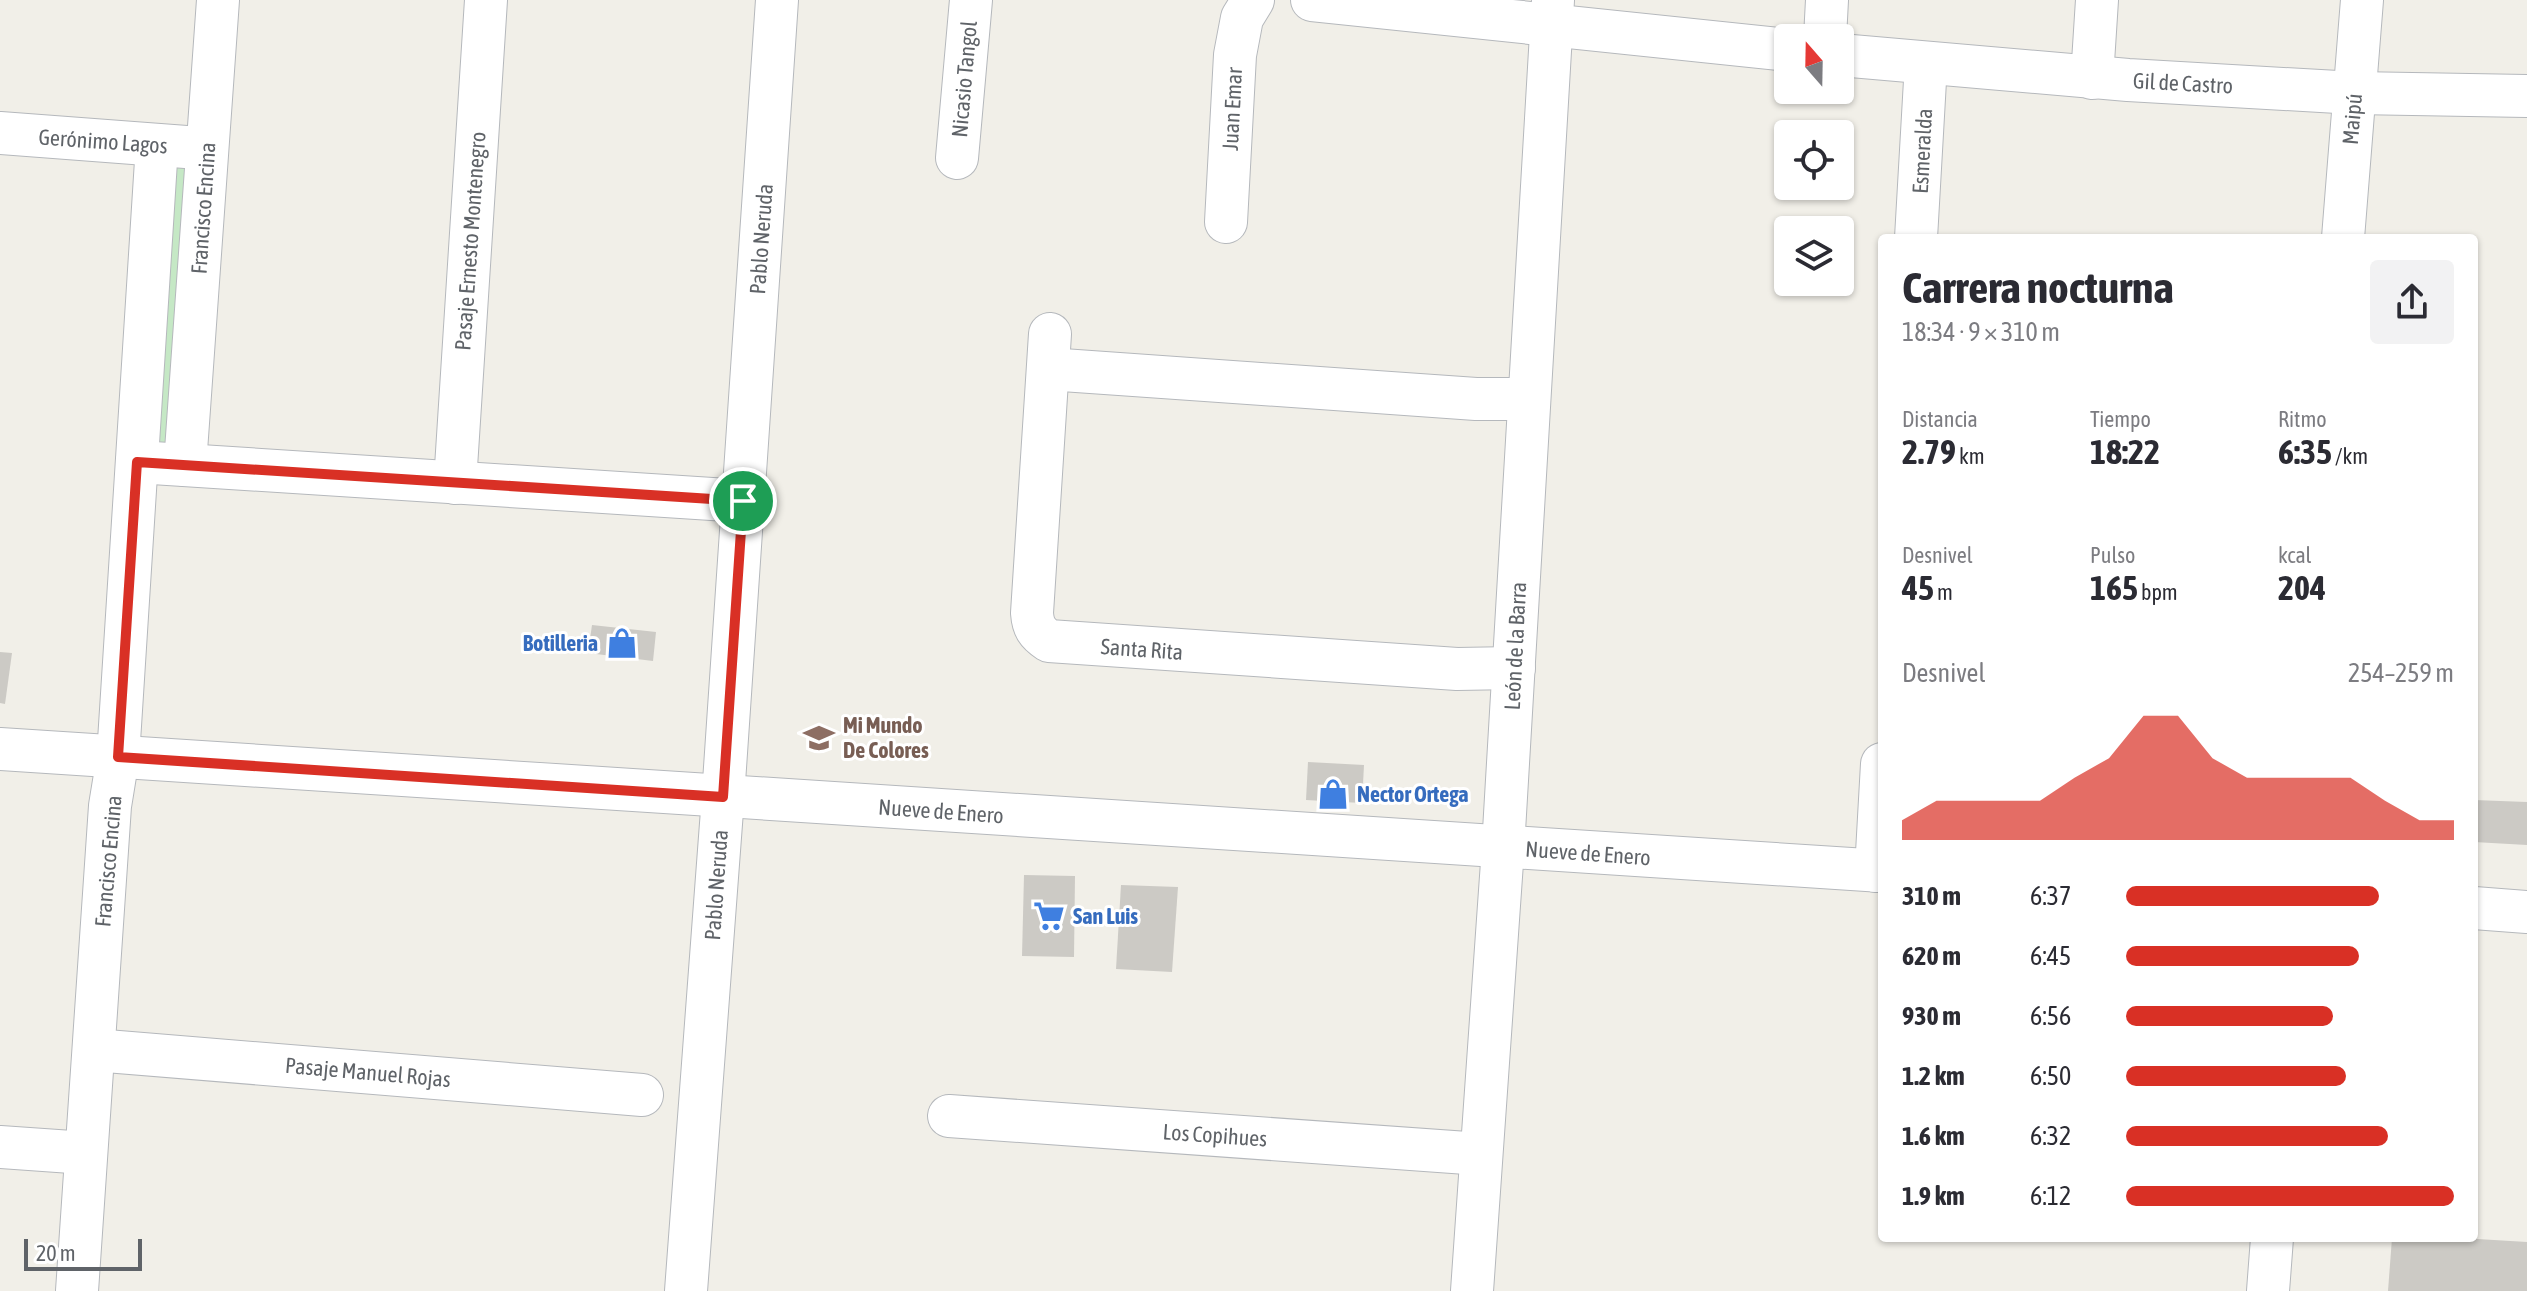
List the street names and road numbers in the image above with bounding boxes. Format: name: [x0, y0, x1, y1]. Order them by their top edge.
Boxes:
street label: Nicasio Tangol: [946, 20, 982, 138]
street label: Juan Emar: [1217, 66, 1247, 151]
street label: Gil de Castro: [2132, 67, 2234, 99]
street label: Maipú: [2337, 92, 2367, 146]
street label: Esmeralda: [1907, 108, 1937, 194]
street label: Gerónimo Lagos: [38, 124, 169, 158]
street label: Pasaje Ernesto Montenegro: [449, 131, 491, 351]
street label: Francisco Encina: [185, 141, 221, 275]
street label: Pablo Neruda: [744, 183, 778, 295]
street label: León de la Barra: [1499, 581, 1531, 711]
street label: Santa Rita: [1100, 633, 1184, 665]
street label: Francisco Encina: [89, 794, 127, 928]
street label: Nueve de Enero: [877, 794, 1005, 828]
street label: Pablo Neruda: [699, 829, 733, 941]
street label: Nueve de Enero: [1524, 836, 1652, 870]
street label: Pasaje Manuel Rojas: [284, 1052, 452, 1092]
street label: Los Copihues: [1162, 1118, 1268, 1152]

